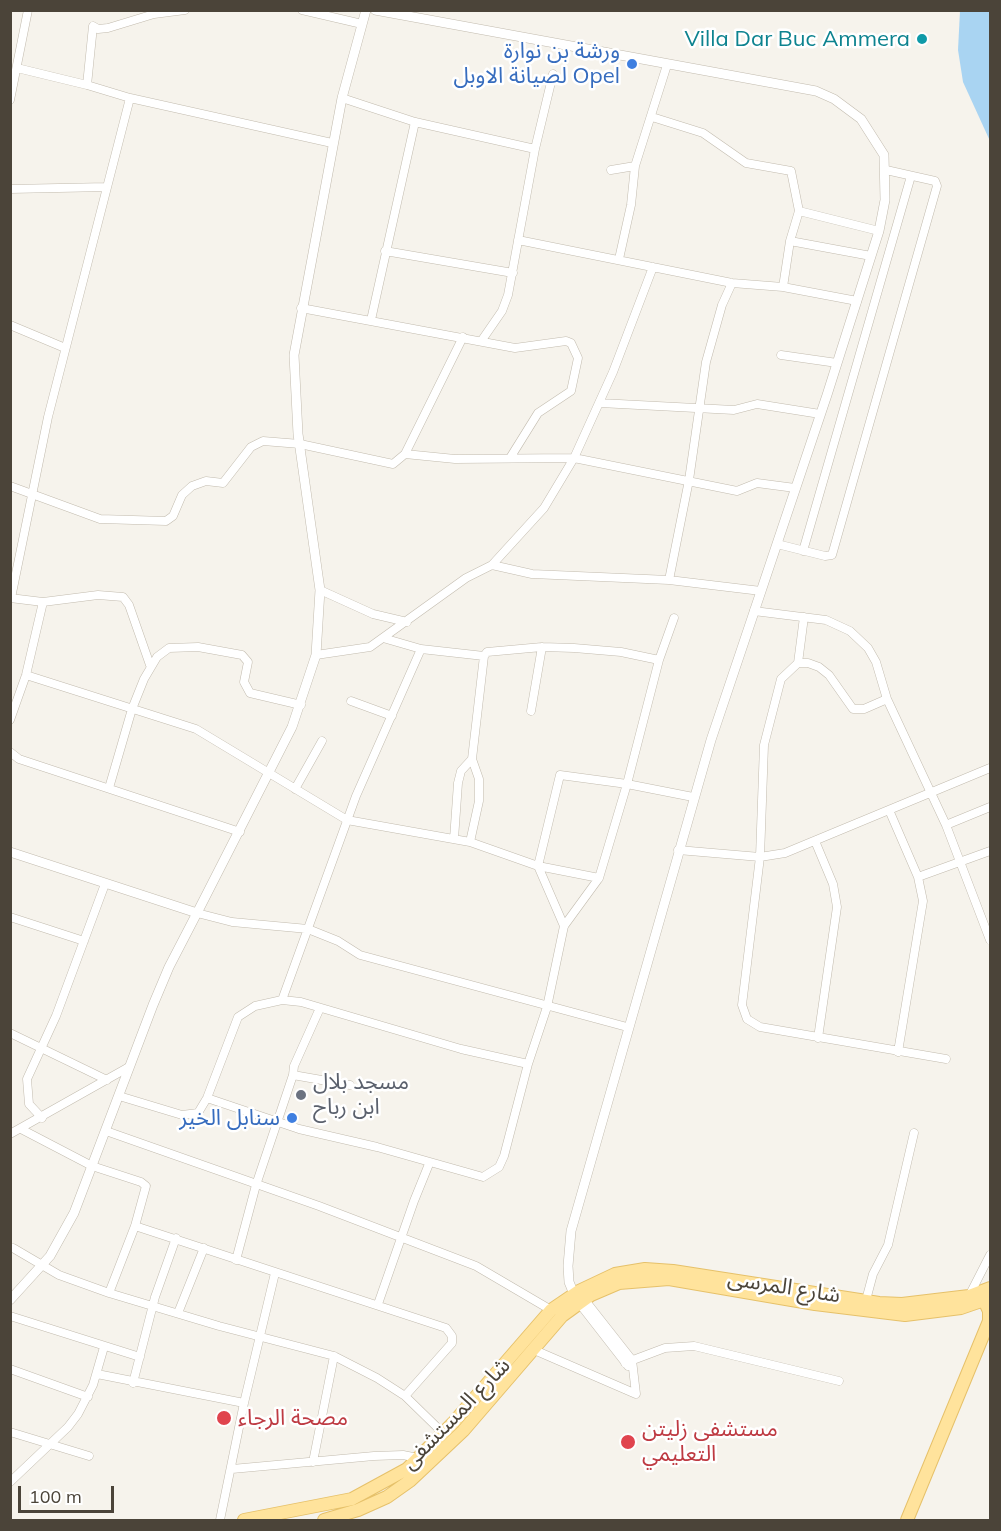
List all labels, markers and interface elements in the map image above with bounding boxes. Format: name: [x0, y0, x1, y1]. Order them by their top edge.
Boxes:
place label: Villa Dar Buc Ammera: [685, 26, 910, 52]
marker: Villa Dar Buc Ammera: [915, 32, 929, 46]
place label: ورشة بن نوارة لصيانة الاوبل Opel: [453, 38, 620, 90]
marker: ورشة بن نوارة لصيانة الاوبل Opel: [625, 57, 639, 71]
place label: مسجد بلال ابن رباح: [313, 1069, 409, 1120]
marker: مسجد بلال ابن رباح: [294, 1088, 308, 1102]
place label: سنابل الخير: [179, 1105, 280, 1131]
marker: سنابل الخير: [285, 1111, 299, 1125]
street label: شارع المرسى: [726, 1265, 842, 1309]
street label: شارع المستشفى: [396, 1353, 516, 1475]
place label: مصحة الرجاء: [238, 1405, 348, 1431]
marker: مصحة الرجاء: [215, 1409, 233, 1427]
place label: مستشفى زليتن التعليمي: [642, 1416, 778, 1468]
marker: مستشفى زليتن التعليمي: [619, 1433, 637, 1451]
scale bar: [21, 1474, 117, 1512]
text: 100 m: [29, 1485, 82, 1508]

